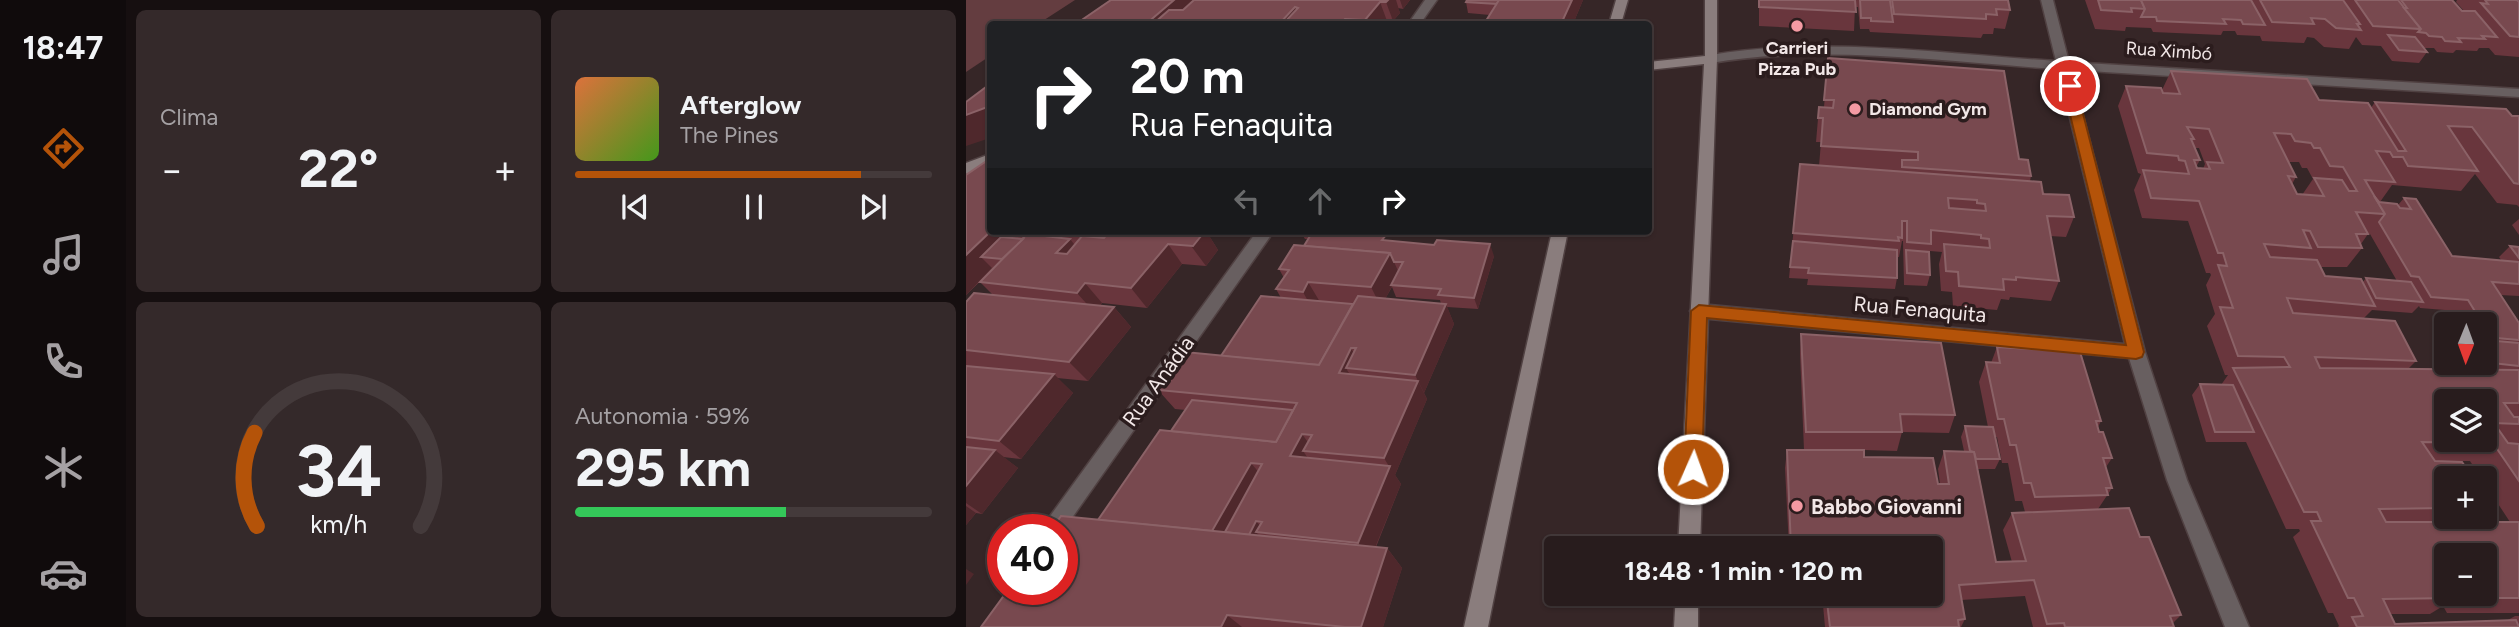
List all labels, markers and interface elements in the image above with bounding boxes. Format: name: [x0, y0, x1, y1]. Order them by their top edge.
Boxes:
marker: Carrieri Pizza Pub: [1789, 18, 1805, 34]
text: 18:47: [23, 29, 103, 67]
place label: Carrieri Pizza Pub: [1758, 37, 1836, 80]
street label: Rua Ximbó: [2125, 37, 2213, 65]
text: 20 m: [1130, 46, 1245, 105]
icon: right: [1015, 49, 1106, 140]
pin: [2040, 56, 2100, 116]
icon: arrive: [2051, 67, 2089, 105]
text: Afterglow: [680, 89, 802, 121]
place label: Diamond Gym: [1869, 98, 1987, 120]
marker: Diamond Gym: [1847, 101, 1863, 117]
text: Clima: [160, 103, 218, 131]
text: Rua Fenaquita: [1130, 106, 1333, 144]
text: The Pines: [680, 121, 779, 149]
icon: directions: [39, 124, 88, 173]
text: 22°: [299, 138, 378, 200]
text: −: [160, 147, 184, 193]
text: +: [493, 147, 517, 193]
icon: left: [1228, 182, 1266, 220]
icon: ahead: [1301, 182, 1339, 220]
icon: right: [1374, 182, 1412, 220]
icon: previous: [616, 188, 654, 226]
icon: pause: [735, 188, 773, 226]
icon: next: [854, 188, 892, 226]
icon: music: [39, 230, 88, 279]
street label: Rua Fenaquita: [1853, 291, 1987, 327]
north arrow: [2434, 312, 2497, 374]
map controls: [2434, 312, 2497, 606]
street label: Rua Anádia: [1117, 331, 1199, 431]
icon: phone: [39, 337, 88, 386]
button: layers: [2434, 389, 2497, 452]
text: Autonomia · 59%: [575, 402, 750, 430]
text: 34: [295, 427, 382, 514]
position arrow: [1656, 432, 1730, 506]
text: 295 km: [575, 437, 751, 499]
icon: climate: [39, 443, 88, 492]
button: +: [2434, 466, 2497, 529]
place label: Babbo Giovanni: [1811, 494, 1962, 519]
marker: Babbo Giovanni: [1789, 498, 1805, 514]
text: km/h: [310, 508, 367, 538]
speed limit sign: 40: [987, 514, 1078, 605]
button: −: [2434, 543, 2497, 606]
icon: car: [39, 549, 88, 598]
text: 18:48 · 1 min · 120 m: [1624, 555, 1863, 587]

